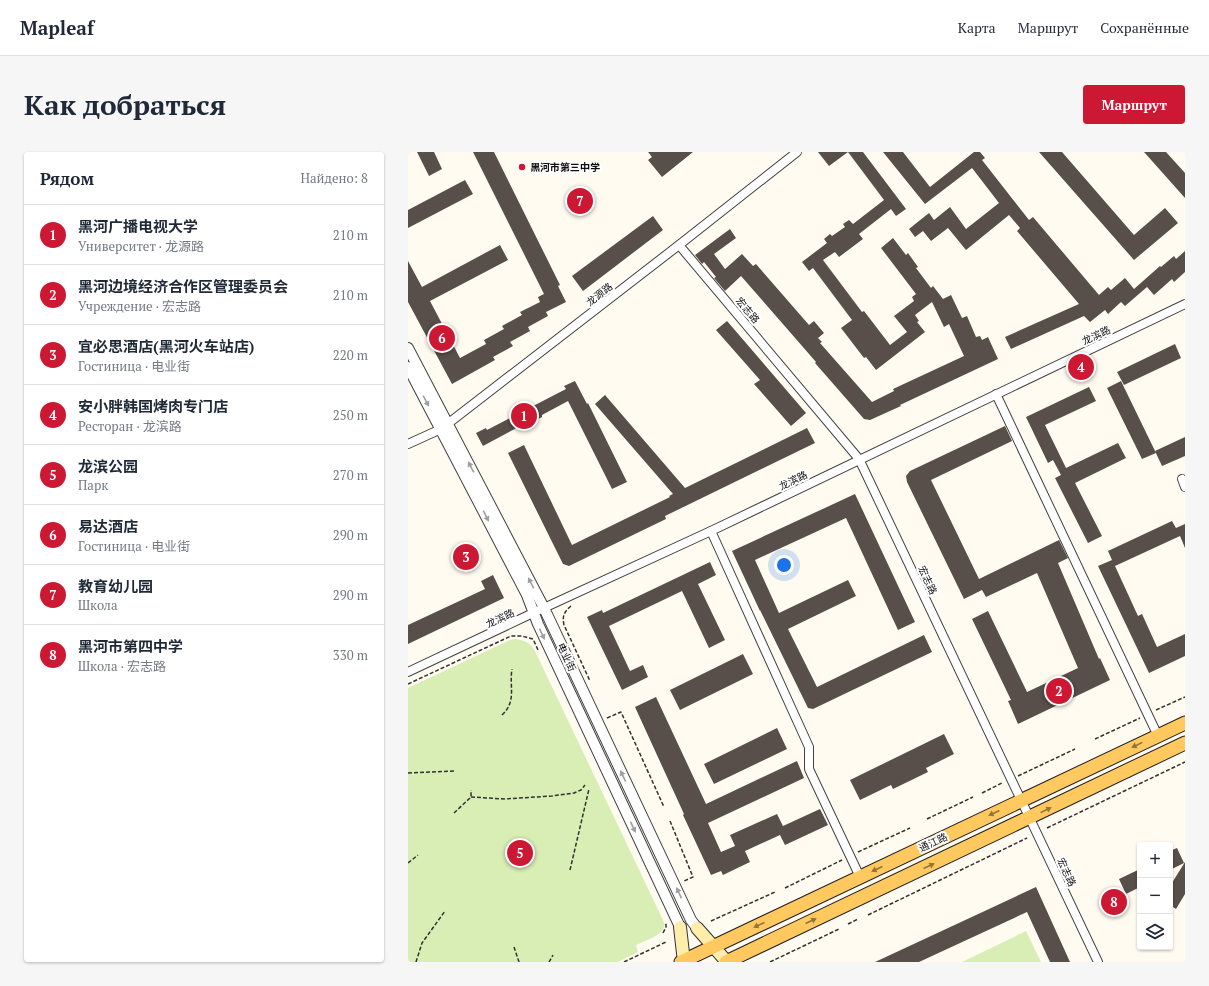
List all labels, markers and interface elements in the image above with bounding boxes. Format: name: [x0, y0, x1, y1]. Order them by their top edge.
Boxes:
text: Mapleaf: [20, 15, 94, 40]
text: Карта: [958, 18, 996, 37]
text: Маршрут: [1018, 18, 1078, 37]
text: Сохранённые: [1100, 18, 1189, 37]
button: Маршрут: [1083, 85, 1185, 124]
text: Как добраться: [24, 86, 226, 123]
place label: 黑河市第三中学: [530, 161, 600, 174]
marker: 黑河市第三中学: [517, 162, 527, 172]
text: Рядом: [40, 167, 94, 190]
text: Найдено: 8: [301, 169, 368, 187]
pin: 7: [567, 186, 593, 216]
text: 黑河广播电视大学: [78, 216, 198, 236]
text: 1: [49, 226, 57, 244]
text: 210 m: [333, 226, 368, 244]
text: Университет · 龙源路: [78, 237, 204, 255]
text: 黑河边境经济合作区管理委员会: [78, 276, 288, 296]
street label: 龙源路: [583, 280, 615, 309]
text: 2: [49, 286, 57, 304]
text: 210 m: [333, 286, 368, 304]
street label: 宏志路: [733, 295, 762, 326]
text: Учреждение · 宏志路: [78, 297, 201, 315]
pin: 6: [429, 323, 455, 353]
street label: 龙滨路: [1080, 323, 1113, 348]
text: 宜必思酒店(黑河火车站店): [78, 336, 254, 356]
text: 3: [49, 346, 57, 364]
text: 220 m: [333, 346, 368, 364]
pin: 4: [1068, 352, 1094, 382]
text: Гостиница · 电业街: [78, 357, 190, 375]
one-way arrow: [423, 395, 430, 407]
text: 安小胖韩国烤肉专门店: [78, 396, 228, 416]
pin: 1: [511, 401, 537, 431]
text: 4: [49, 406, 57, 424]
text: 250 m: [333, 406, 368, 424]
text: Ресторан · 龙滨路: [78, 417, 182, 435]
text: 龙滨公园: [78, 456, 138, 476]
one-way arrow: [468, 462, 474, 473]
text: 5: [49, 466, 57, 484]
text: 270 m: [333, 466, 368, 484]
street label: 龙滨路: [777, 468, 810, 493]
text: Парк: [78, 476, 108, 494]
one-way arrow: [483, 510, 490, 522]
text: 易达酒店: [78, 516, 138, 536]
text: 6: [49, 526, 57, 544]
text: 290 m: [333, 526, 368, 544]
text: Гостиница · 电业街: [78, 537, 190, 555]
pin: 3: [453, 542, 479, 572]
your location: [774, 555, 794, 575]
street label: 宏志路: [915, 564, 940, 597]
text: 教育幼儿园: [78, 576, 153, 596]
one-way arrow: [528, 577, 534, 588]
text: 7: [49, 586, 57, 604]
text: 290 m: [333, 586, 368, 604]
text: Школа: [78, 596, 117, 614]
street label: 龙滨路: [484, 606, 517, 631]
one-way arrow: [539, 628, 545, 639]
text: 黑河市第四中学: [78, 636, 183, 656]
street label: 电业街: [554, 641, 579, 674]
text: 8: [49, 646, 57, 664]
text: 330 m: [333, 646, 368, 664]
text: Школа · 宏志路: [78, 657, 166, 675]
pin: 2: [1046, 676, 1072, 706]
one-way arrow: [1131, 742, 1143, 748]
one-way arrow: [620, 770, 626, 782]
one-way arrow: [1041, 807, 1052, 813]
one-way arrow: [989, 810, 1000, 816]
one-way arrow: [630, 822, 636, 833]
street label: 通江路: [917, 830, 950, 855]
pin: 5: [507, 838, 533, 868]
map controls: [1137, 842, 1173, 950]
button: +: [1137, 842, 1173, 878]
street label: 宏志路: [1054, 856, 1079, 889]
one-way arrow: [923, 863, 935, 869]
one-way arrow: [871, 866, 883, 872]
button: −: [1137, 878, 1173, 914]
pin: 8: [1101, 887, 1127, 917]
one-way arrow: [676, 888, 682, 899]
button: layers: [1137, 914, 1173, 950]
one-way arrow: [806, 918, 817, 924]
one-way arrow: [754, 922, 765, 928]

